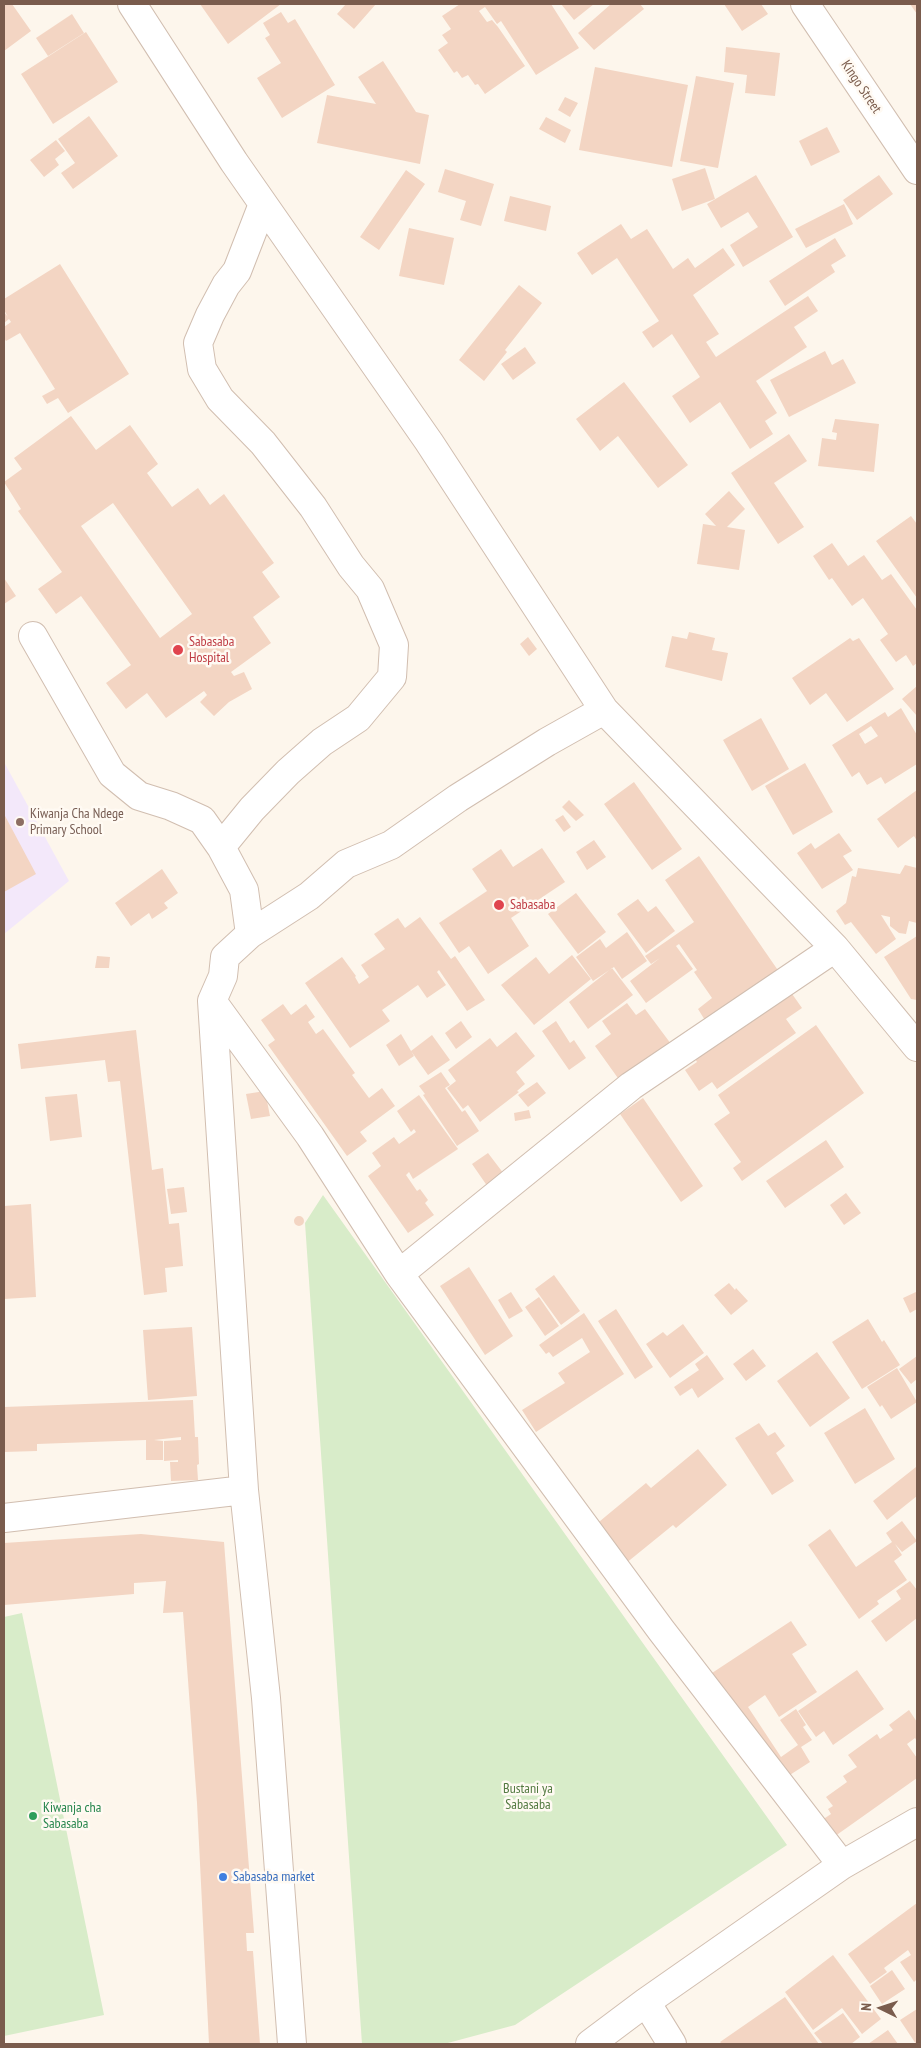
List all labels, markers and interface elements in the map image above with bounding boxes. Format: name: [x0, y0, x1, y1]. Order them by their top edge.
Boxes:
street label: Kingo Street: [837, 57, 885, 117]
place label: Sabasaba Hospital: [189, 634, 234, 666]
marker: Sabasaba Hospital: [171, 643, 185, 657]
place label: Kiwanja Cha Ndege Primary School: [30, 806, 124, 839]
marker: Kiwanja Cha Ndege Primary School: [14, 816, 26, 828]
place label: Sabasaba: [510, 897, 555, 913]
marker: Sabasaba: [492, 898, 506, 912]
park label: Bustani ya Sabasaba: [503, 1781, 553, 1814]
place label: Kiwanja cha Sabasaba: [43, 1800, 101, 1832]
marker: Kiwanja cha Sabasaba: [27, 1810, 39, 1822]
place label: Sabasaba market: [233, 1869, 315, 1885]
marker: Sabasaba market: [217, 1871, 229, 1883]
north arrow: [856, 1983, 906, 2033]
text: N: [857, 2003, 875, 2011]

